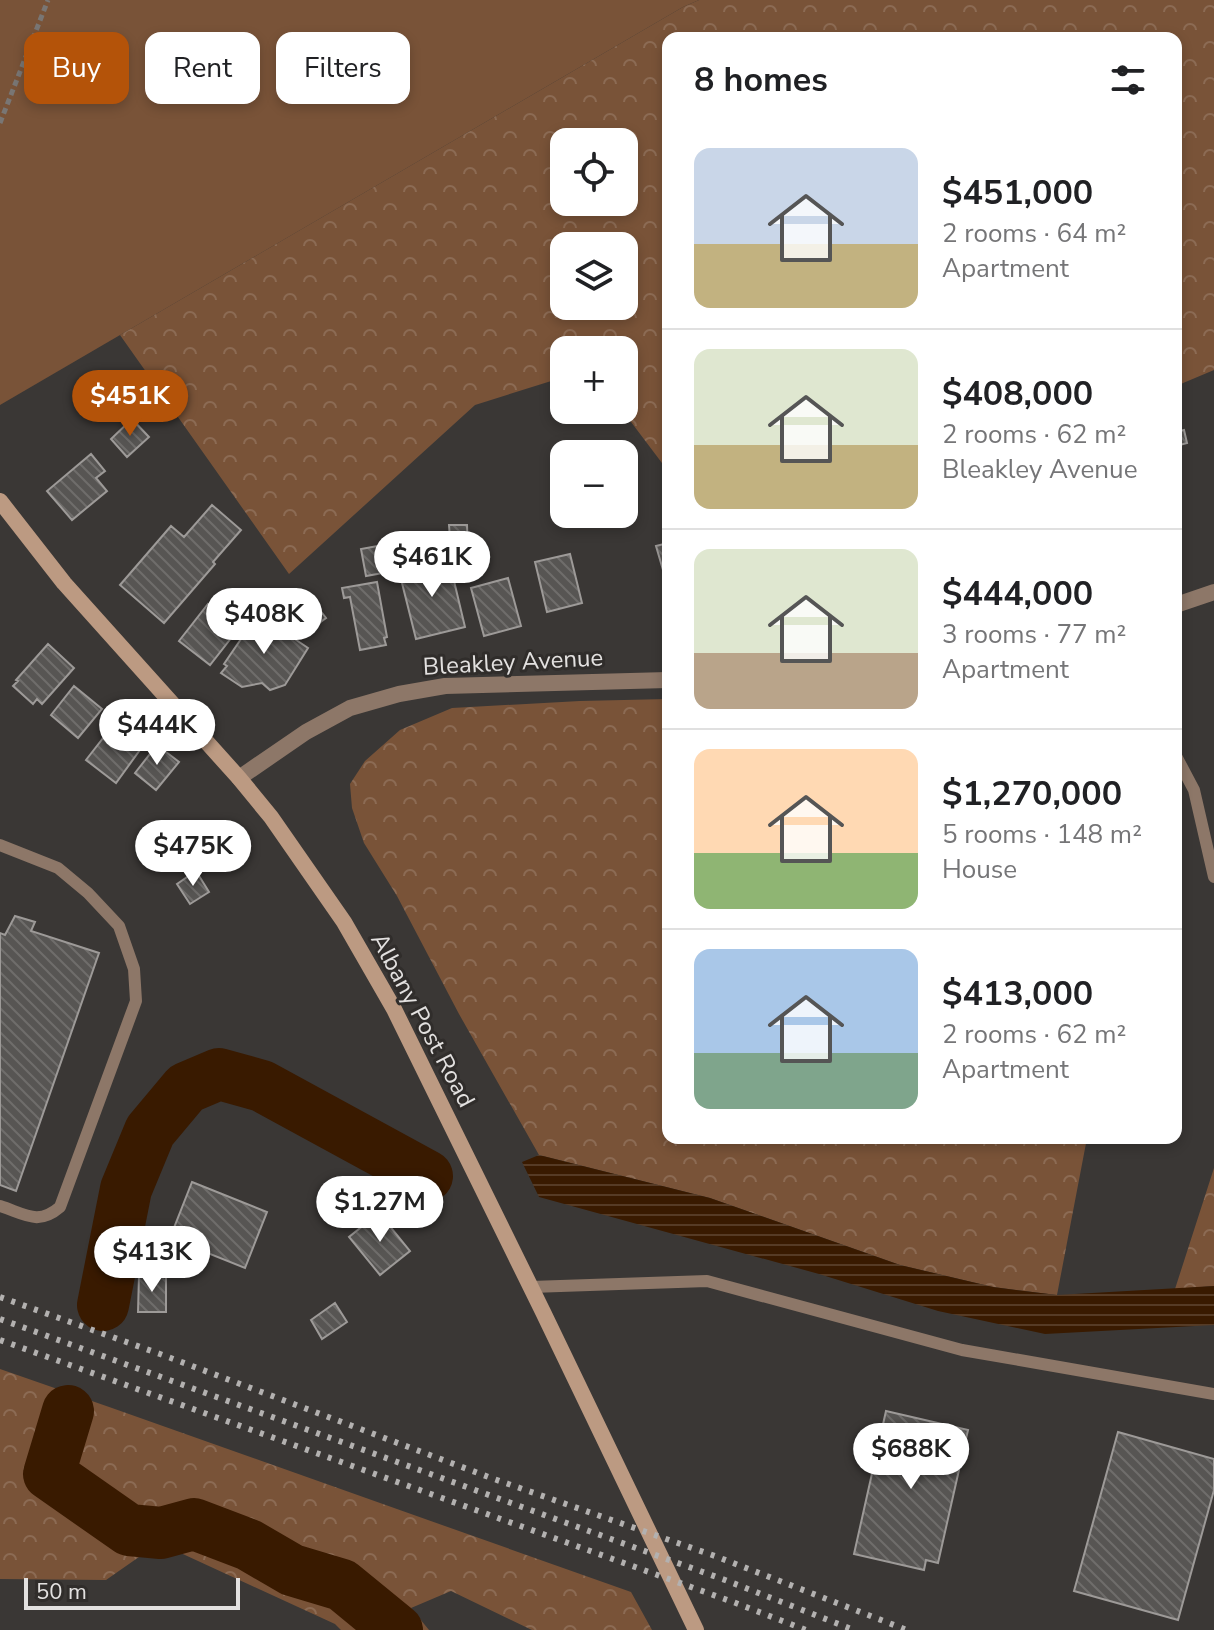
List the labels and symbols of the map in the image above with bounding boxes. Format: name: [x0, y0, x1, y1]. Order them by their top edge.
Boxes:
pin: $451K: [74, 370, 186, 438]
pin: $461K: [376, 531, 488, 599]
pin: $408K: [208, 588, 320, 656]
street label: Bleakley Avenue: [422, 641, 604, 683]
pin: $444K: [101, 699, 213, 767]
pin: $475K: [137, 820, 249, 888]
street label: Albany Post Road: [364, 927, 482, 1113]
pin: $1.27M: [315, 1176, 445, 1244]
pin: $413K: [96, 1226, 208, 1294]
pin: $688K: [855, 1423, 967, 1491]
scale bar: [24, 1574, 240, 1610]

